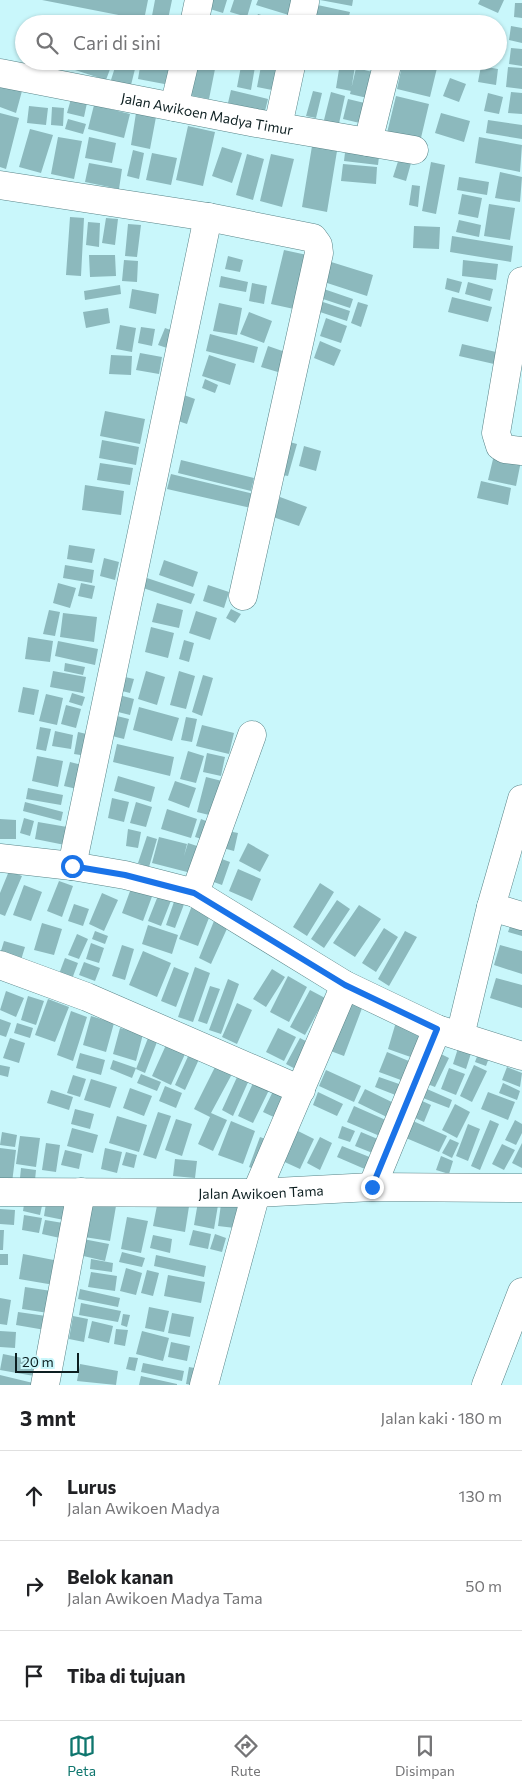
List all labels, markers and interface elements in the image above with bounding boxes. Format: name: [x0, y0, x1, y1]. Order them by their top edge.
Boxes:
search box: [15, 15, 507, 70]
icon: search: [33, 29, 61, 57]
text: Cari di sini: [73, 31, 161, 54]
street label: Jalan Awikoen Madya Timur: [120, 88, 295, 138]
route start: [61, 855, 84, 878]
route end: [361, 1176, 384, 1199]
street label: Jalan Awikoen Tama: [198, 1181, 324, 1202]
scale bar: [15, 1350, 79, 1373]
text: 20 m: [22, 1353, 54, 1370]
text: 3 mnt: [20, 1405, 76, 1430]
text: Jalan kaki · 180 m: [381, 1408, 502, 1427]
text: Lurus: [67, 1475, 116, 1498]
icon: ahead: [20, 1482, 48, 1510]
text: 130 m: [459, 1486, 502, 1505]
text: Jalan Awikoen Madya: [67, 1498, 220, 1517]
text: Belok kanan: [67, 1565, 174, 1588]
icon: right: [20, 1572, 48, 1600]
text: 50 m: [465, 1576, 502, 1595]
text: Jalan Awikoen Madya Tama: [67, 1588, 263, 1607]
icon: arrive: [20, 1662, 48, 1690]
text: Tiba di tujuan: [67, 1664, 185, 1687]
tab: Peta: [67, 1732, 96, 1779]
tab: Rute: [231, 1732, 261, 1779]
tab: Disimpan: [395, 1732, 455, 1779]

